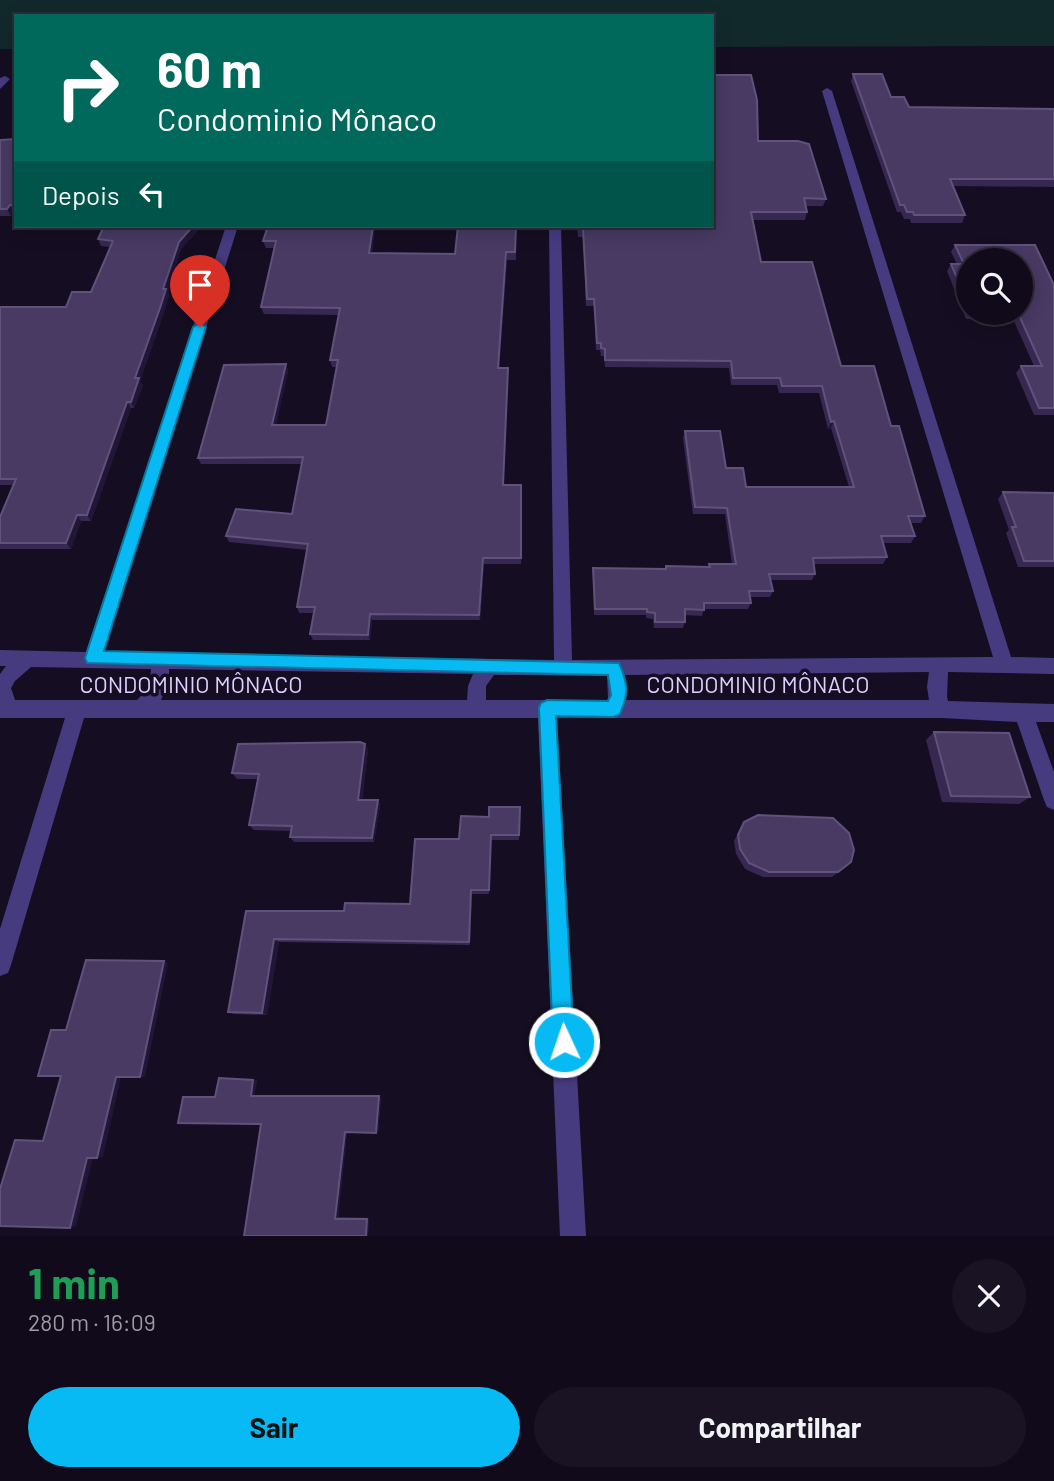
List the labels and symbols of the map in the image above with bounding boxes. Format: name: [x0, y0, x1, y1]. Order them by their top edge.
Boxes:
pin: [170, 255, 230, 327]
street label: CONDOMINIO MÔNACO: [79, 670, 303, 698]
street label: CONDOMINIO MÔNACO: [646, 670, 870, 698]
position arrow: [527, 1005, 601, 1079]

